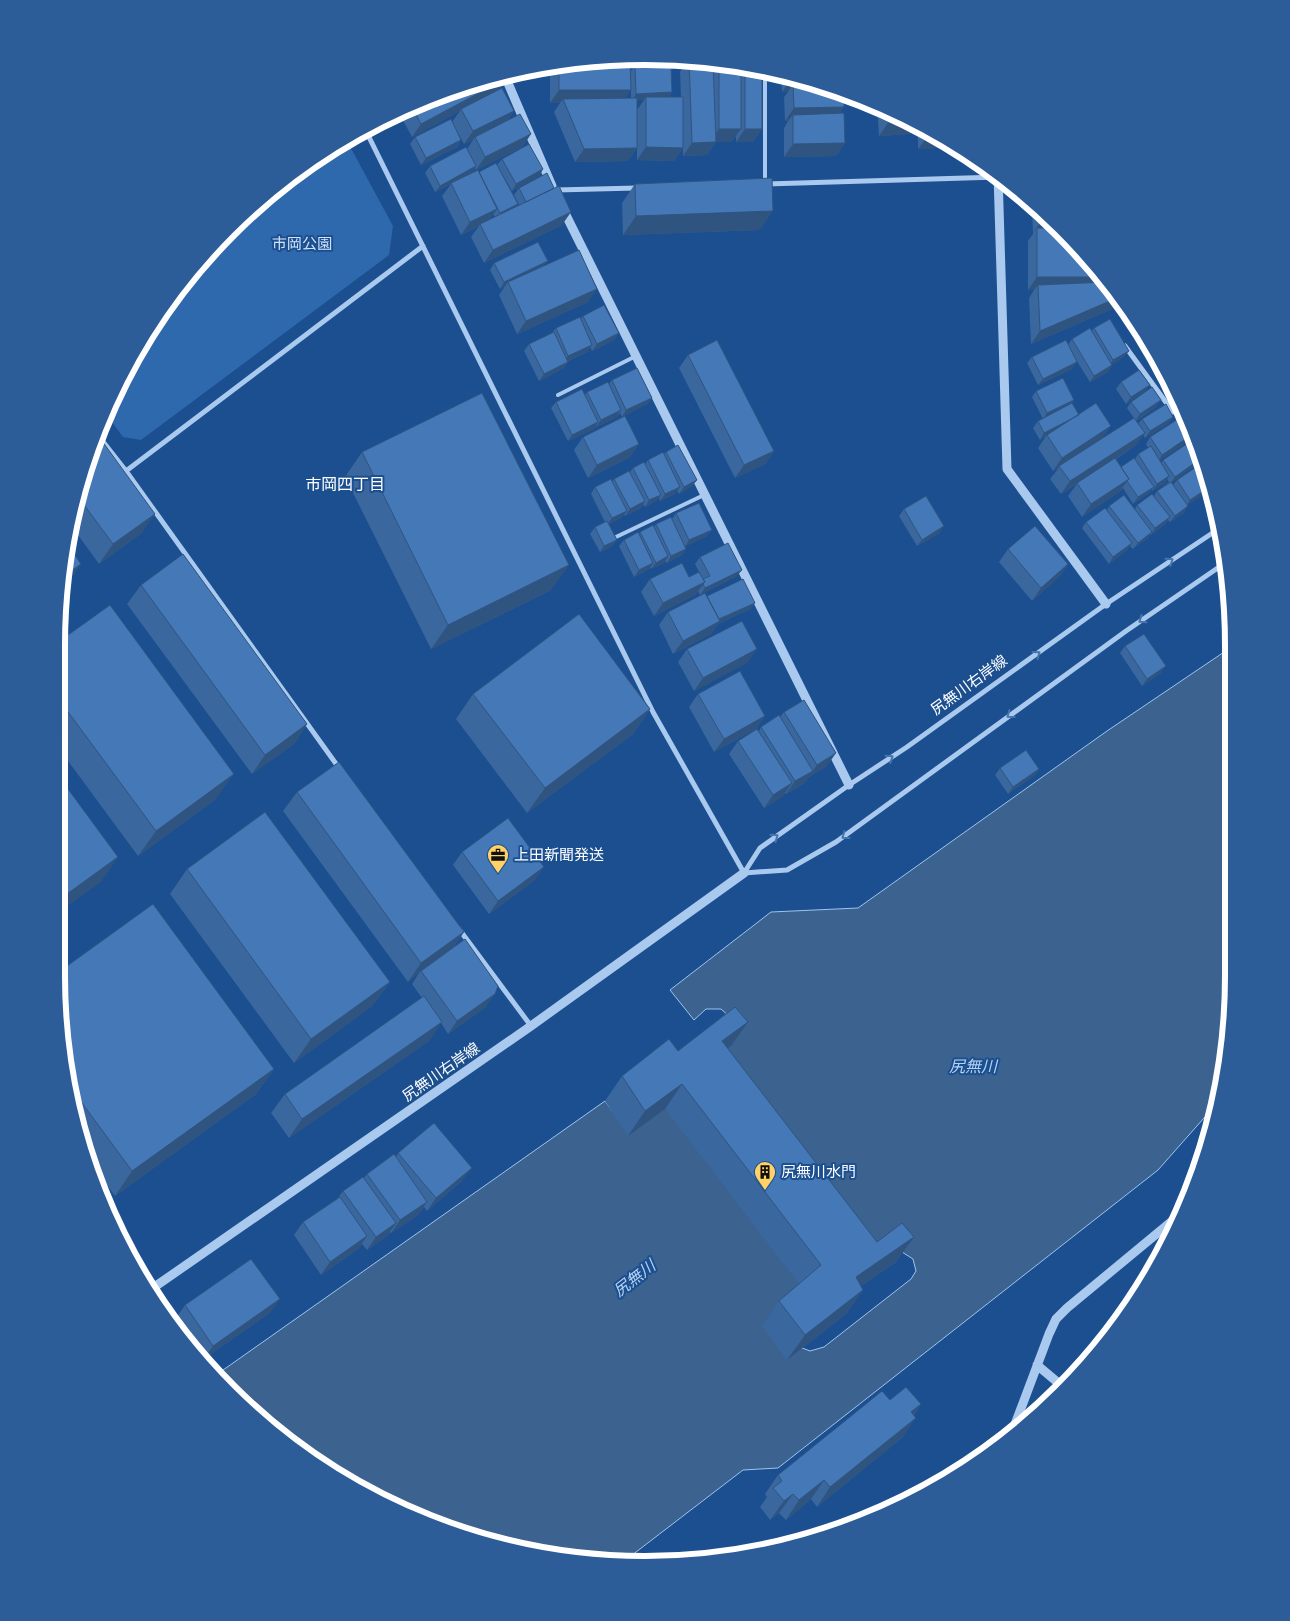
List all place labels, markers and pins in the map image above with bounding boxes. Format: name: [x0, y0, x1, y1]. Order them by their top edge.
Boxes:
office icon: 上田新聞発送: [486, 843, 510, 874]
place label: 上田新聞発送: [514, 846, 604, 864]
building icon: 尻無川水門: [753, 1160, 777, 1191]
place label: 尻無川水門: [781, 1163, 856, 1181]

